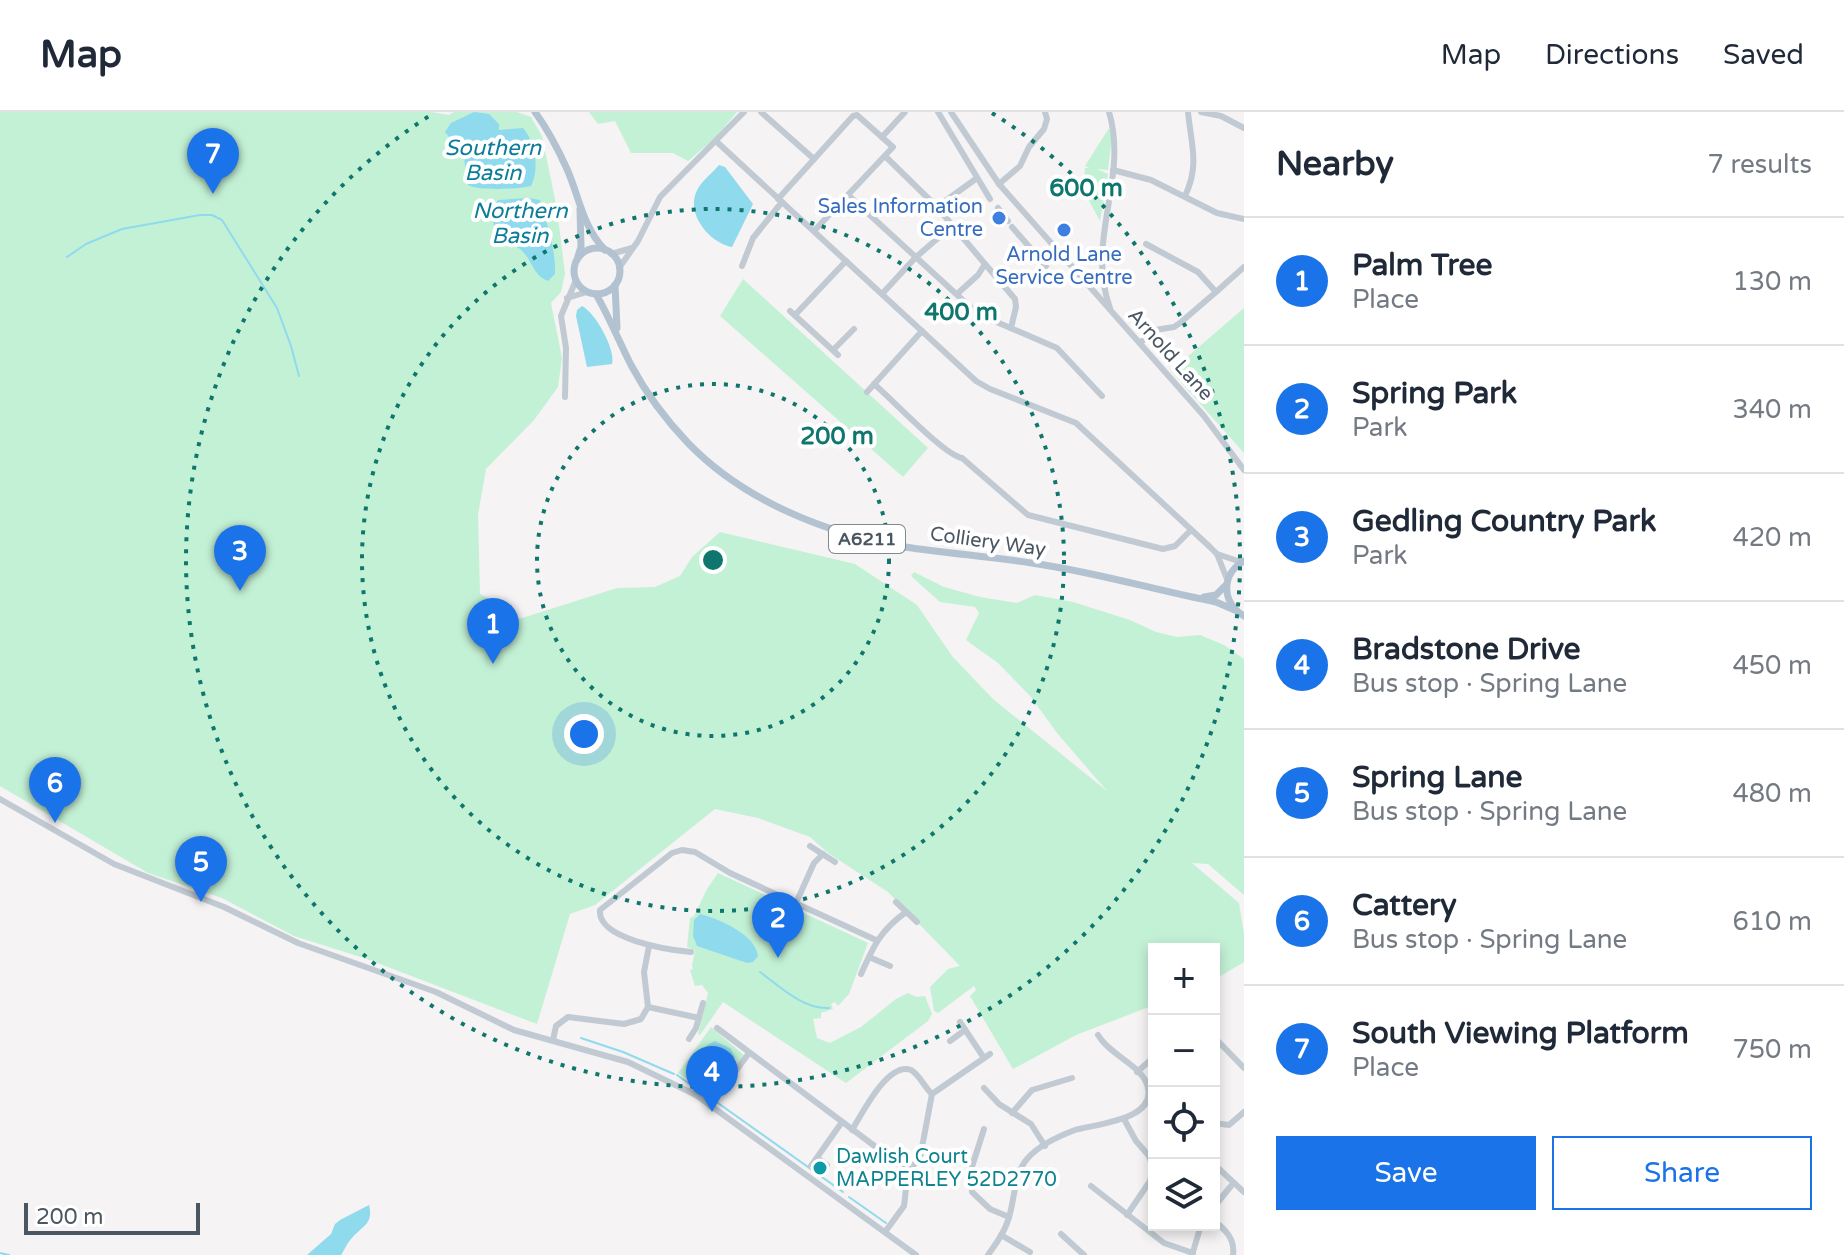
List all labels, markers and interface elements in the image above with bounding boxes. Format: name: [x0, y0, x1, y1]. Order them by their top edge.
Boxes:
text: Map: [40, 32, 122, 78]
text: Map: [1441, 38, 1501, 72]
text: Directions: [1545, 38, 1679, 72]
text: Saved: [1723, 38, 1804, 72]
pin: 7: [187, 128, 239, 194]
water label: Southern Basin: [445, 135, 542, 186]
text: Nearby: [1276, 144, 1394, 185]
text: 7 results: [1707, 149, 1812, 180]
text: 600 m: [1049, 174, 1123, 203]
place label: Sales Information Centre: [818, 195, 983, 242]
water label: Northern Basin: [472, 198, 568, 249]
marker: Sales Information Centre: [990, 209, 1008, 227]
marker: Arnold Lane Service Centre: [1055, 221, 1073, 239]
place label: Arnold Lane Service Centre: [995, 243, 1133, 290]
text: Palm Tree: [1352, 247, 1493, 284]
text: 1: [1294, 266, 1310, 297]
text: 130 m: [1732, 266, 1812, 297]
text: Place: [1352, 284, 1419, 315]
text: 400 m: [924, 298, 998, 327]
street label: Arnold Lane: [1123, 304, 1218, 406]
text: Spring Park: [1352, 375, 1517, 412]
text: 2: [1294, 394, 1310, 425]
text: 340 m: [1732, 394, 1812, 425]
text: Park: [1352, 412, 1408, 443]
text: 200 m: [800, 422, 874, 451]
text: Gedling Country Park: [1352, 503, 1656, 540]
street label: Colliery Way: [928, 522, 1048, 562]
text: 3: [1294, 522, 1310, 553]
text: 420 m: [1732, 522, 1812, 553]
pin: 3: [214, 525, 266, 591]
road number: A6211: [829, 525, 905, 553]
text: Park: [1352, 540, 1408, 571]
centre of rings: [699, 546, 727, 574]
pin: 1: [467, 598, 519, 664]
text: Bradstone Drive: [1352, 631, 1581, 668]
text: 4: [1294, 650, 1310, 681]
text: 450 m: [1732, 650, 1812, 681]
text: Bus stop · Spring Lane: [1352, 668, 1627, 699]
your location: [564, 714, 604, 754]
pin: 6: [29, 757, 81, 823]
text: Spring Lane: [1352, 759, 1523, 796]
text: 5: [1294, 778, 1310, 809]
text: 480 m: [1732, 778, 1812, 809]
text: Bus stop · Spring Lane: [1352, 796, 1627, 827]
pin: 5: [175, 836, 227, 902]
text: Cattery: [1352, 887, 1457, 924]
pin: 2: [752, 892, 804, 958]
text: 6: [1294, 906, 1310, 937]
text: 610 m: [1732, 906, 1812, 937]
text: Bus stop · Spring Lane: [1352, 924, 1627, 955]
map controls: [1148, 943, 1220, 1231]
button: +: [1148, 943, 1220, 1015]
button: −: [1148, 1015, 1220, 1087]
text: South Viewing Platform: [1352, 1015, 1689, 1052]
text: 7: [1294, 1034, 1310, 1065]
text: 750 m: [1732, 1034, 1812, 1065]
pin: 4: [686, 1046, 738, 1112]
text: Place: [1352, 1052, 1419, 1083]
button: locate: [1148, 1087, 1220, 1159]
button: Save: [1276, 1136, 1536, 1210]
button: Share: [1552, 1136, 1812, 1210]
place label: Dawlish Court MAPPERLEY 52D2770: [836, 1145, 1057, 1192]
marker: Dawlish Court MAPPERLEY 52D2770: [811, 1159, 829, 1177]
button: layers: [1148, 1159, 1220, 1231]
scale bar: [24, 1199, 200, 1235]
text: 200 m: [36, 1204, 103, 1230]

